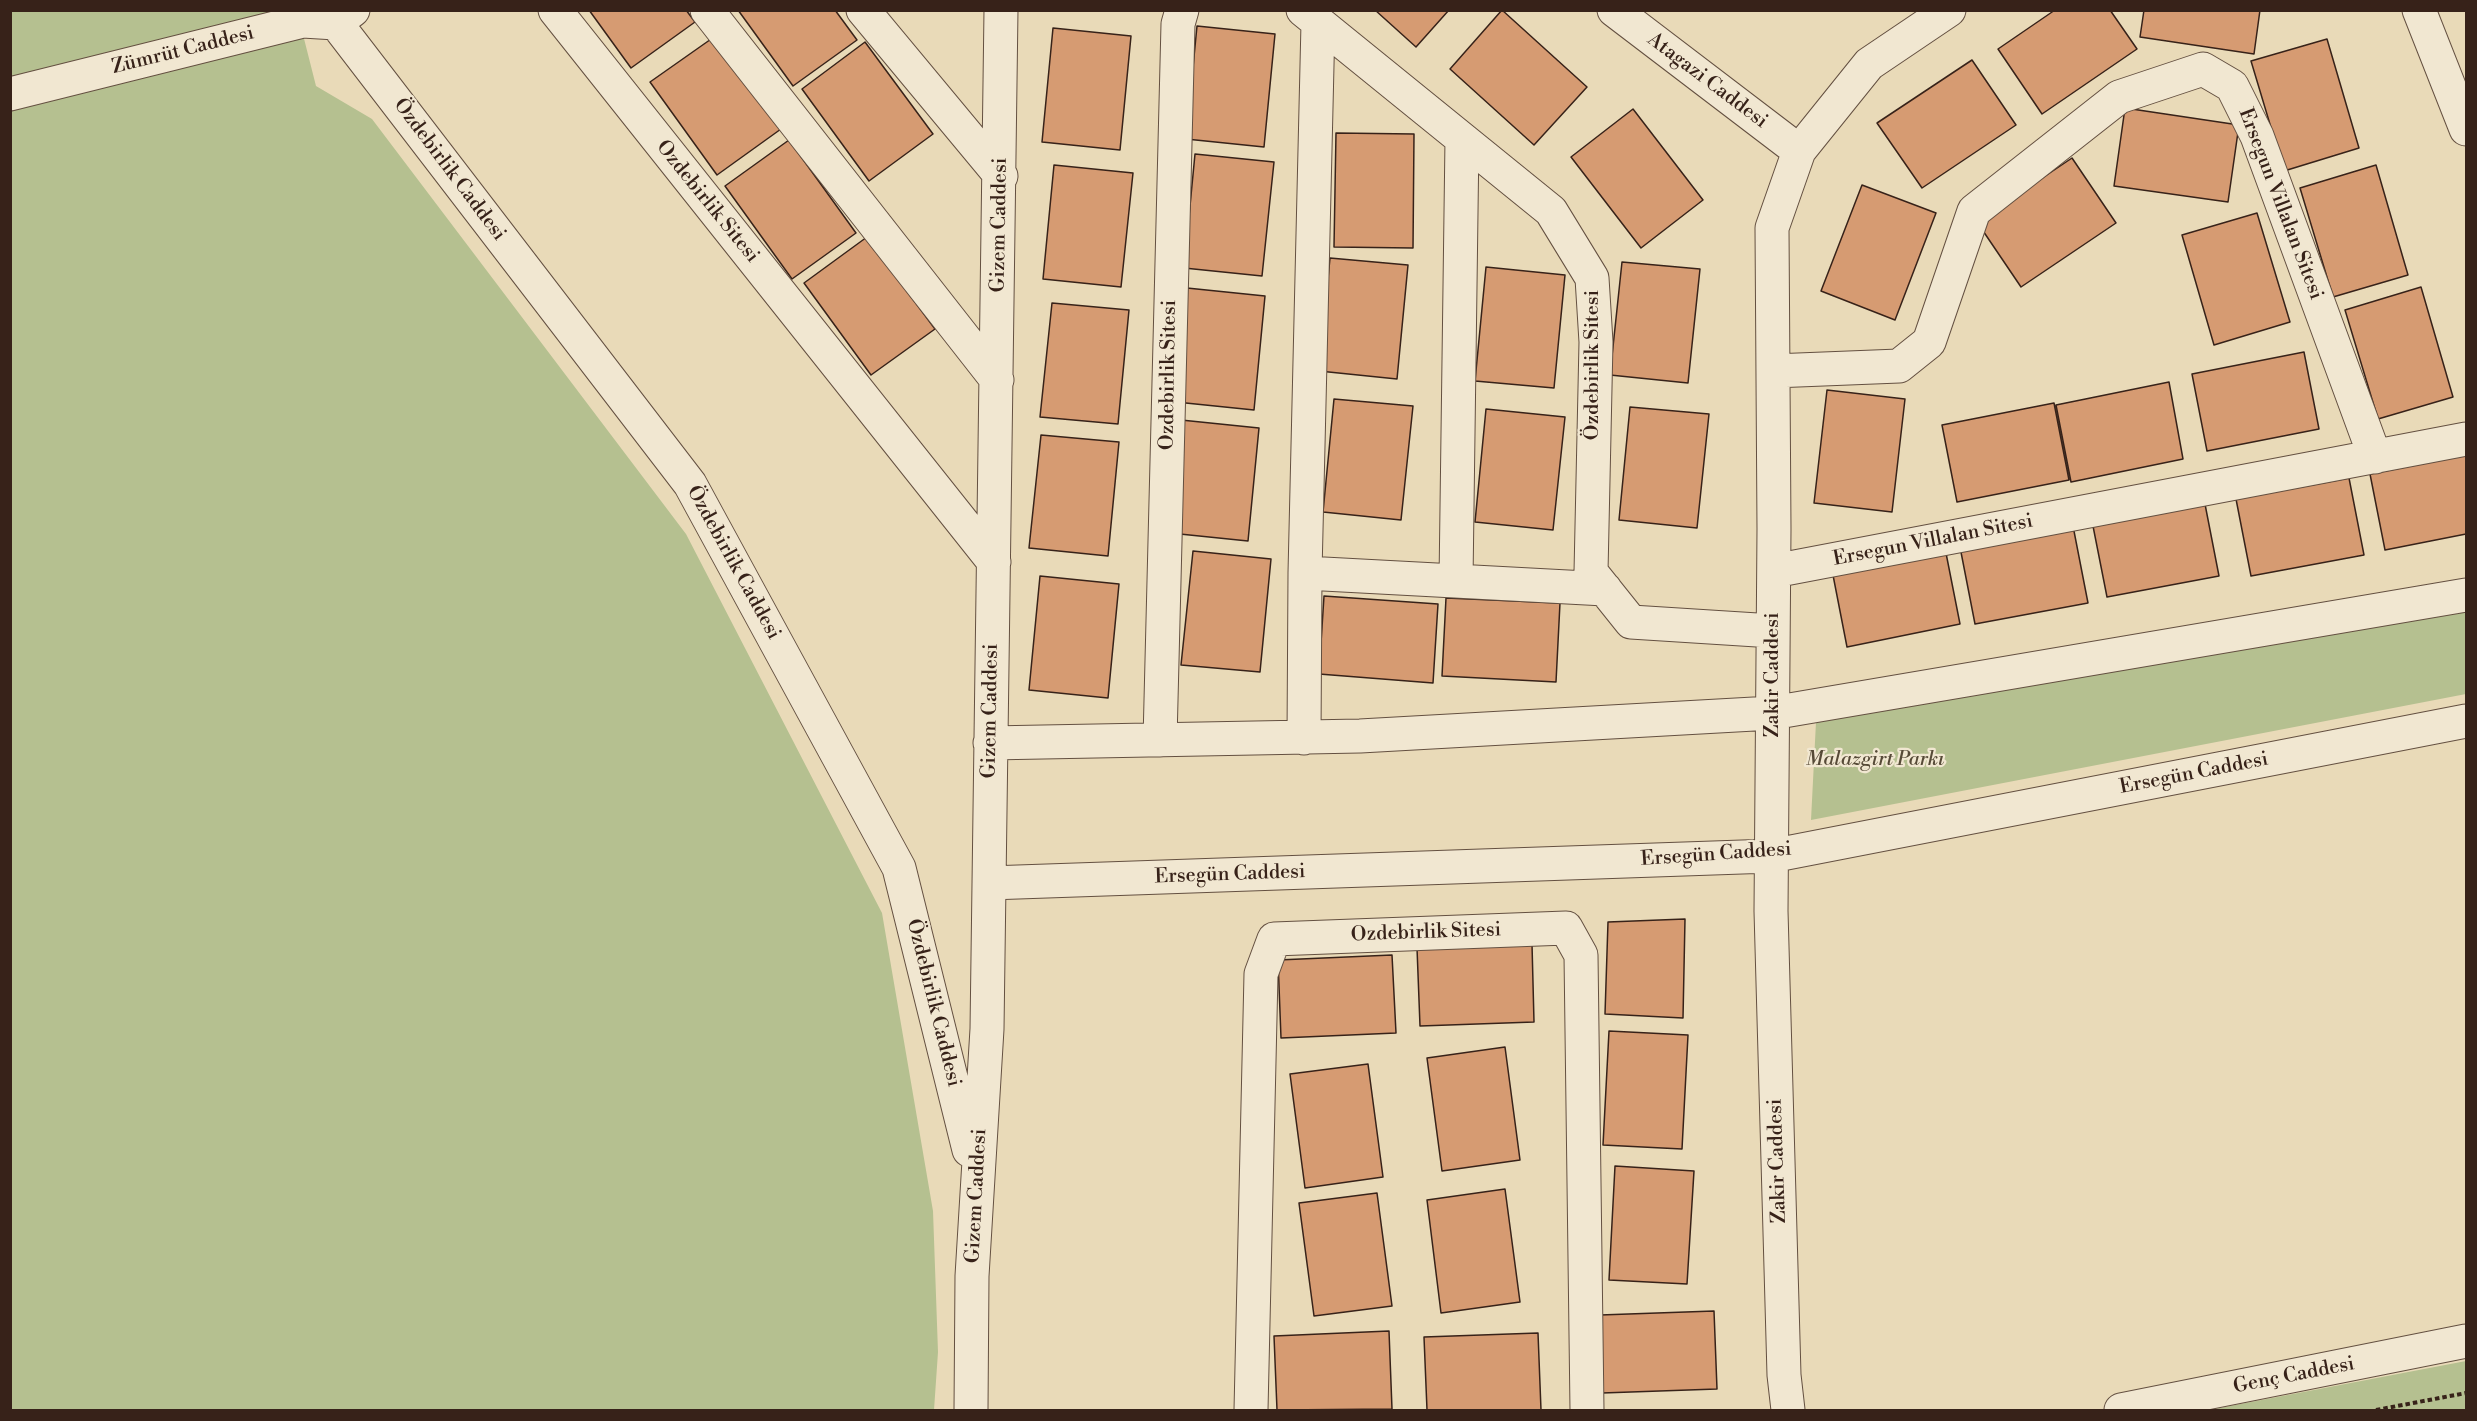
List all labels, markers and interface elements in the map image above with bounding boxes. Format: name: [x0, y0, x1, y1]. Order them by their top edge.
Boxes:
street label: Zümrüt Caddesi: [109, 22, 257, 80]
street label: Atagazi Caddesi: [1642, 28, 1772, 134]
street label: Özdebirlik Caddesi: [388, 94, 510, 246]
street label: Ersegun Villalan Sitesi: [2232, 105, 2328, 303]
street label: Ozdebirlik Sitesi: [650, 136, 764, 268]
street label: Gizem Caddesi: [987, 157, 1013, 293]
street label: Özdebirlik Sitesi: [1581, 290, 1605, 440]
street label: Ozdebirlik Sitesi: [1156, 300, 1182, 450]
street label: Özdebirlik Caddesi: [681, 482, 785, 644]
street label: Ersegun Villalan Sitesi: [1831, 510, 2035, 572]
street label: Zakir Caddesi: [1761, 613, 1785, 737]
street label: Gizem Caddesi: [978, 643, 1004, 779]
park label: Malazgirt Parkı: [1806, 748, 1944, 772]
street label: Ersegün Caddesi: [2118, 748, 2270, 800]
street label: Ersegün Caddesi: [1640, 838, 1792, 872]
street label: Ersegün Caddesi: [1154, 860, 1306, 890]
street label: Özdebirlik Caddesi: [901, 917, 965, 1089]
street label: Ozdebirlik Sitesi: [1350, 918, 1502, 948]
street label: Zakir Caddesi: [1764, 1098, 1792, 1224]
street label: Gizem Caddesi: [961, 1128, 993, 1264]
street label: Genç Caddesi: [2231, 1352, 2357, 1400]

